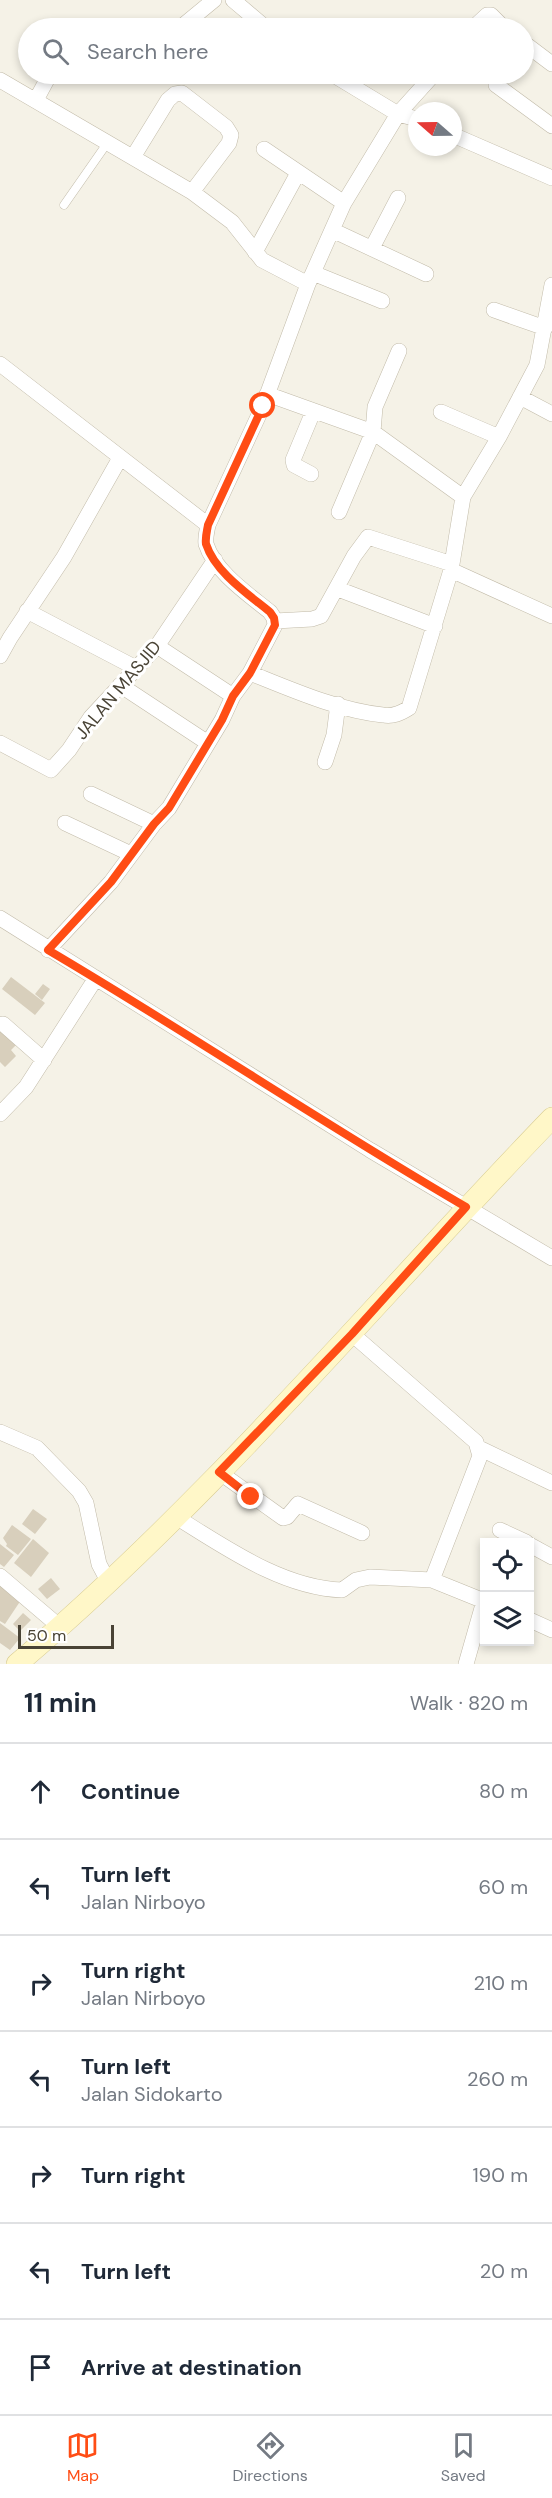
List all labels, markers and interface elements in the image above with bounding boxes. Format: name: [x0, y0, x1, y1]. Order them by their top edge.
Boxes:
search box: [18, 18, 534, 84]
icon: search: [39, 35, 72, 68]
text: Search here: [87, 37, 208, 66]
north arrow: [408, 102, 462, 156]
route start: [249, 392, 275, 418]
street label: JALAN MASJID: [70, 635, 166, 745]
route end: [237, 1483, 263, 1509]
map controls: [480, 1538, 534, 1646]
button: locate: [480, 1538, 534, 1592]
button: layers: [480, 1592, 534, 1646]
scale bar: [18, 1622, 114, 1650]
text: 50 m: [27, 1625, 66, 1646]
text: 11 min: [24, 1686, 97, 1720]
text: Walk · 820 m: [410, 1690, 528, 1716]
icon: ahead: [24, 1775, 57, 1808]
text: Continue: [81, 1777, 180, 1806]
text: 80 m: [479, 1778, 528, 1804]
text: Turn left: [81, 1860, 171, 1889]
icon: left: [24, 1871, 57, 1904]
text: 60 m: [479, 1874, 528, 1900]
text: Jalan Nirboyo: [81, 1889, 206, 1915]
text: Turn right: [81, 1956, 186, 1985]
icon: right: [24, 1967, 57, 2000]
text: 210 m: [473, 1970, 528, 1996]
text: Jalan Nirboyo: [81, 1985, 206, 2011]
text: Turn left: [81, 2052, 171, 2081]
icon: left: [24, 2063, 57, 2096]
text: 260 m: [467, 2066, 528, 2092]
text: Jalan Sidokarto: [81, 2081, 223, 2107]
icon: right: [24, 2159, 57, 2192]
text: Turn right: [81, 2161, 186, 2190]
text: 190 m: [472, 2162, 528, 2188]
icon: left: [24, 2255, 57, 2288]
text: Turn left: [81, 2257, 171, 2286]
text: 20 m: [480, 2258, 528, 2284]
icon: arrive: [24, 2351, 57, 2384]
text: Arrive at destination: [81, 2353, 302, 2382]
tab: Map: [66, 2429, 99, 2486]
tab: Directions: [232, 2429, 308, 2486]
tab: Saved: [441, 2429, 486, 2486]

